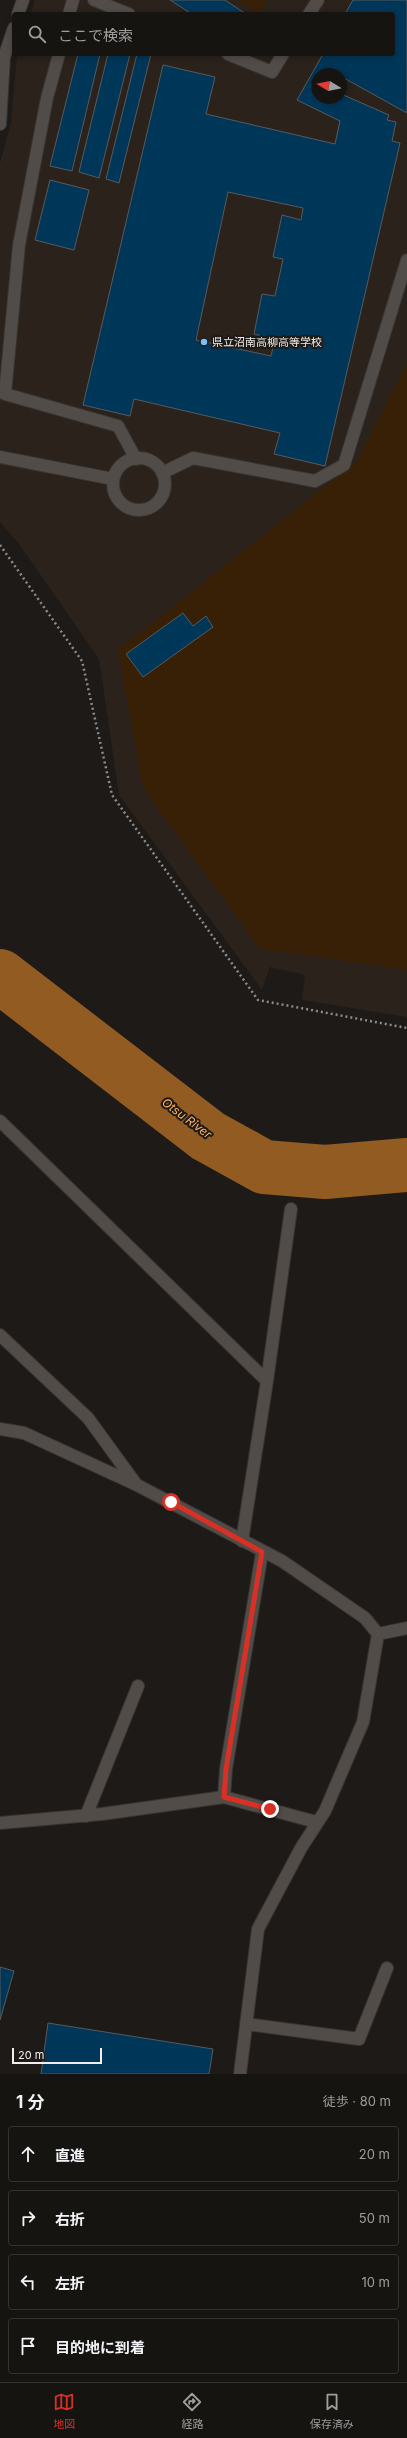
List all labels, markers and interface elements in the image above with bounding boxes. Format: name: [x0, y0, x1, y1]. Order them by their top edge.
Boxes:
search box: [12, 12, 395, 56]
icon: search: [26, 23, 48, 45]
text: ここで検索: [58, 26, 133, 45]
north arrow: [311, 68, 347, 104]
place label: 県立沼南高柳高等学校: [212, 335, 322, 349]
marker: 県立沼南高柳高等学校: [199, 337, 209, 347]
water label: Otsu River: [159, 1094, 215, 1142]
route start: [162, 1493, 180, 1511]
route end: [261, 1800, 279, 1818]
scale bar: [12, 2046, 102, 2065]
text: 20 m: [18, 2048, 44, 2062]
text: 1 分: [16, 2092, 44, 2112]
text: 徒歩 · 80 m: [323, 2093, 391, 2109]
icon: ahead: [17, 2143, 39, 2165]
text: 直進: [55, 2146, 85, 2165]
text: 20 m: [359, 2146, 390, 2162]
icon: right: [17, 2207, 39, 2229]
text: 右折: [55, 2210, 85, 2229]
text: 50 m: [359, 2210, 390, 2226]
icon: left: [17, 2271, 39, 2293]
text: 左折: [55, 2274, 85, 2293]
text: 10 m: [361, 2274, 390, 2290]
icon: arrive: [17, 2335, 39, 2357]
text: 目的地に到着: [55, 2338, 145, 2357]
tab: 地図: [53, 2391, 75, 2431]
tab: 経路: [181, 2391, 203, 2431]
tab: 保存済み: [310, 2391, 354, 2431]

